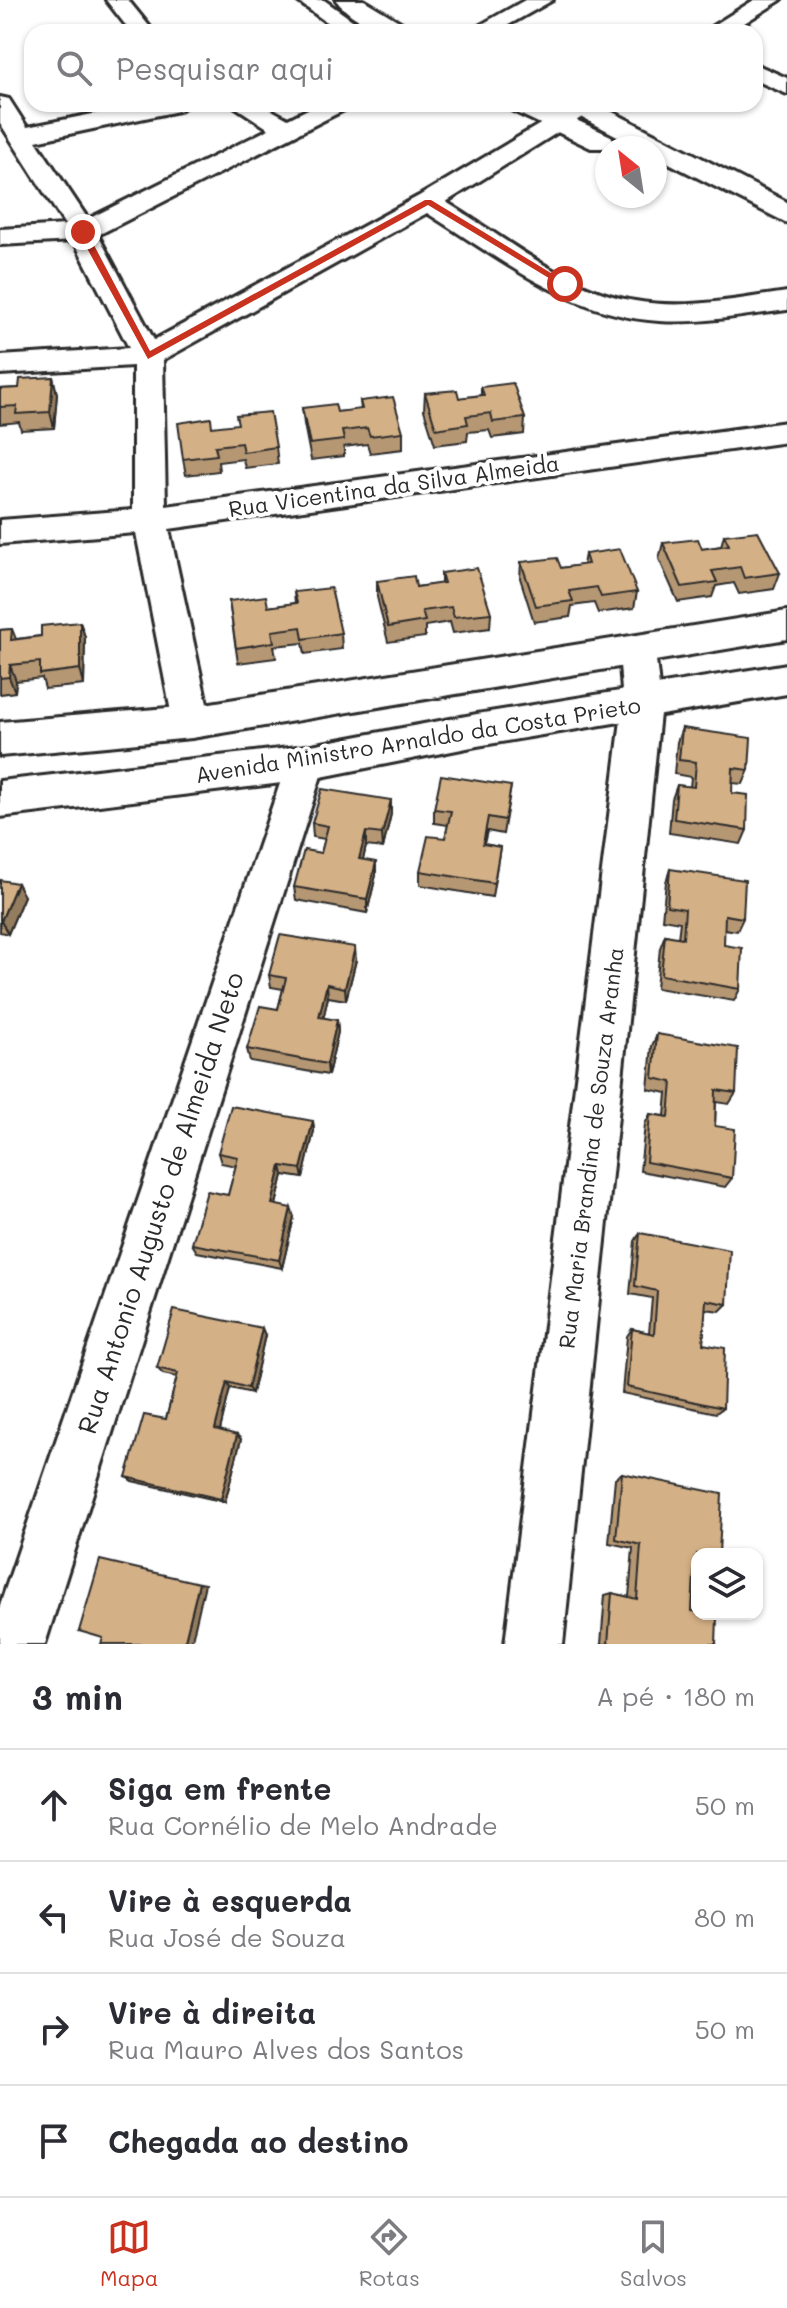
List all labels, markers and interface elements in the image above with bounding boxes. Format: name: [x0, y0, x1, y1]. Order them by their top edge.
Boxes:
search box: [24, 24, 763, 112]
icon: search: [52, 46, 96, 90]
text: Pesquisar aqui: [116, 48, 334, 88]
north arrow: [595, 136, 667, 208]
route end: [65, 214, 101, 250]
route start: [547, 266, 583, 302]
street label: Rua Vicentina da Silva Almeida: [227, 448, 561, 523]
street label: Avenida Ministro Arnaldo da Costa Prieto: [193, 690, 643, 789]
street label: Rua Maria Brandina de Souza Aranha: [551, 946, 630, 1350]
street label: Rua Antonio Augusto de Almeida Neto: [69, 968, 251, 1438]
map controls: [691, 1548, 763, 1620]
button: layers: [691, 1548, 763, 1620]
text: 3 min: [32, 1674, 123, 1719]
text: A pé · 180 m: [596, 1679, 755, 1713]
text: Siga em frente: [108, 1768, 331, 1808]
icon: ahead: [32, 1783, 76, 1827]
text: 50 m: [695, 1788, 755, 1822]
text: Rua Cornélio de Melo Andrade: [108, 1808, 498, 1842]
text: Vire à esquerda: [108, 1880, 352, 1920]
icon: left: [32, 1895, 76, 1939]
text: 80 m: [694, 1900, 755, 1934]
text: Rua José de Souza: [108, 1920, 346, 1954]
text: Vire à direita: [108, 1992, 316, 2032]
icon: right: [32, 2007, 76, 2051]
text: 50 m: [695, 2012, 755, 2046]
text: Rua Mauro Alves dos Santos: [108, 2032, 464, 2066]
icon: arrive: [32, 2119, 76, 2163]
text: Chegada ao destino: [108, 2121, 408, 2161]
tab: Mapa: [100, 2215, 159, 2292]
tab: Rotas: [359, 2215, 420, 2292]
tab: Salvos: [620, 2215, 687, 2292]

